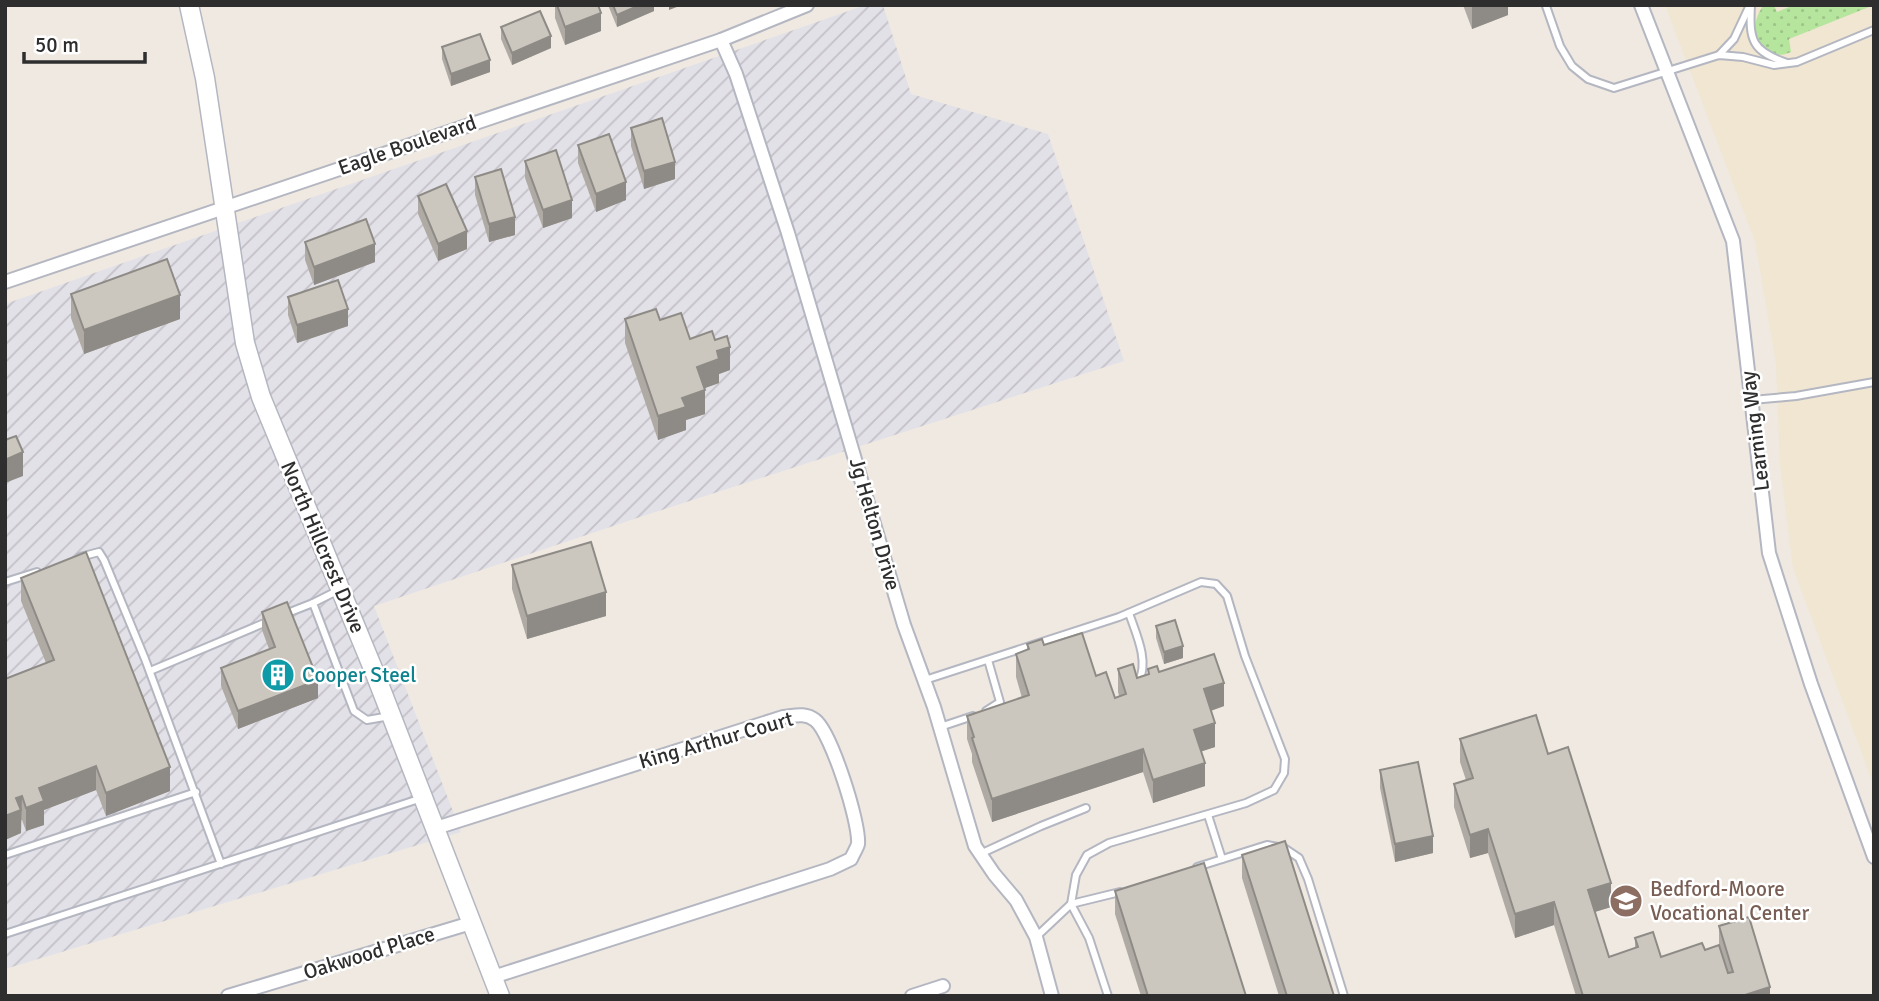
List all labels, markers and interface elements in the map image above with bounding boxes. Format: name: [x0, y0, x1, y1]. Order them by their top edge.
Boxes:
scale bar: [24, 21, 145, 65]
text: 50 m: [35, 32, 79, 58]
street label: Eagle Boulevard: [334, 109, 480, 181]
street label: Learning Way: [1735, 369, 1775, 493]
street label: Jg Helton Drive: [844, 455, 906, 593]
street label: North Hillcrest Drive: [275, 457, 371, 637]
building icon: Cooper Steel: [259, 656, 297, 694]
place label: Cooper Steel: [302, 662, 416, 688]
street label: King Arthur Court: [636, 706, 796, 774]
place label: Bedford-Moore Vocational Center: [1650, 876, 1809, 926]
school or university icon: Bedford-Moore Vocational Center: [1607, 882, 1645, 920]
street label: Oakwood Place: [300, 921, 438, 985]

